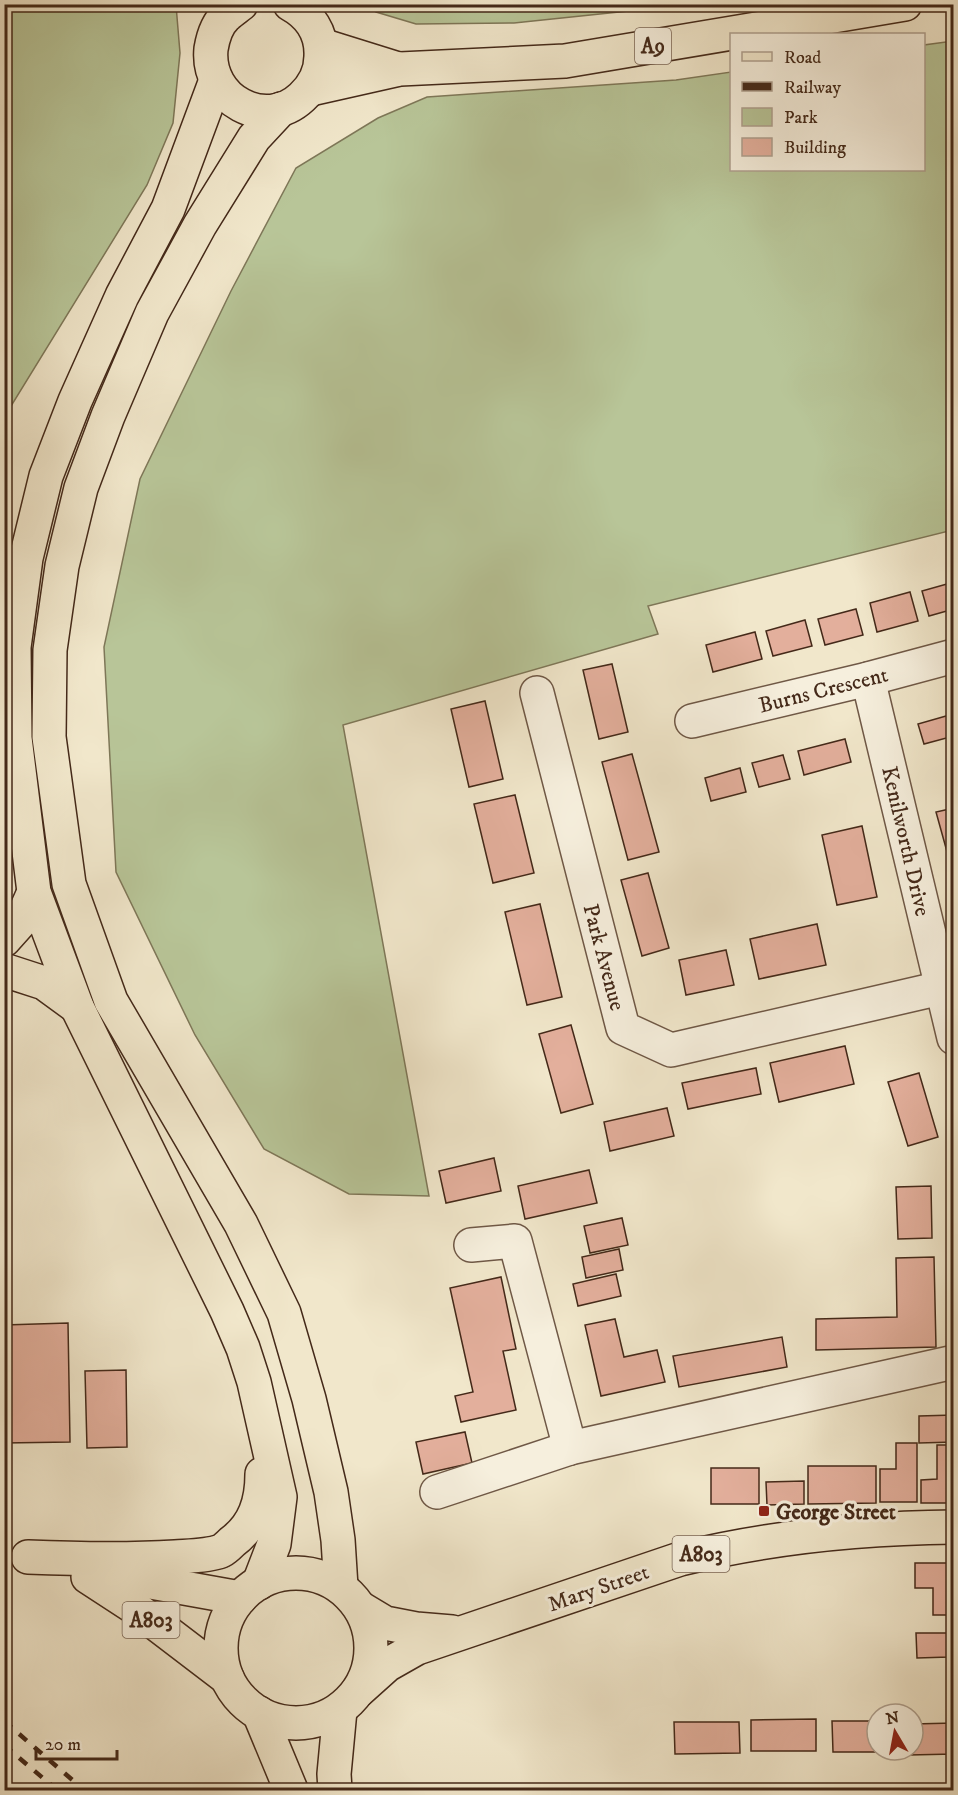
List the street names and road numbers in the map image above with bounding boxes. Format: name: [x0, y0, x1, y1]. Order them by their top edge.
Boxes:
road number: A9: [635, 28, 671, 64]
street label: Burns Crescent: [756, 661, 891, 720]
street label: Kenilworth Drive: [875, 764, 936, 919]
street label: Park Avenue: [576, 901, 631, 1014]
road number: A803: [672, 1536, 730, 1572]
street label: Mary Street: [545, 1559, 652, 1618]
road number: A803: [122, 1602, 180, 1638]

